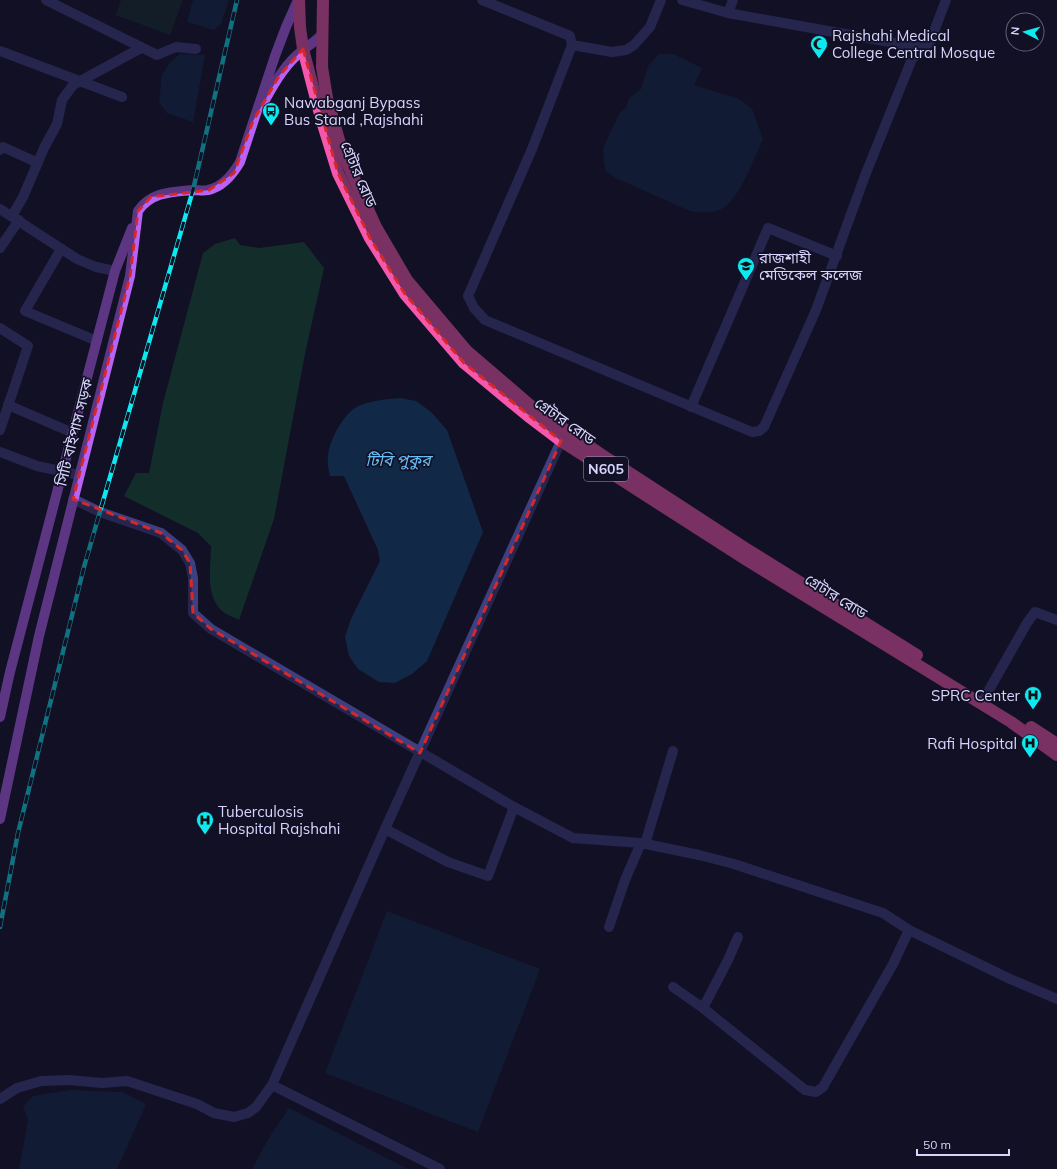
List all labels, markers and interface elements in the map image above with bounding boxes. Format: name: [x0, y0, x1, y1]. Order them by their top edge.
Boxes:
north arrow: [1005, 12, 1045, 52]
place label: Rajshahi Medical College Central Mosque: [832, 26, 995, 62]
text: N: [1008, 26, 1022, 36]
mosque icon: Rajshahi Medical College Central Mosque: [809, 34, 829, 59]
place label: Nawabganj Bypass Bus Stand ,Rajshahi: [284, 93, 423, 129]
bus stop icon: Nawabganj Bypass Bus Stand ,Rajshahi: [261, 101, 281, 126]
street label: গ্রেটার রোড: [337, 138, 382, 210]
place label: রাজশাহী মেডিকেল কলেজ: [758, 248, 863, 284]
school or university icon: রাজশাহী মেডিকেল কলেজ: [736, 256, 756, 281]
street label: সিটি বাইপাস সড়ক: [51, 375, 97, 489]
street label: গ্রেটার রোড: [531, 393, 599, 449]
water label: টিবি পুকুর: [366, 450, 434, 470]
road number: N605: [584, 457, 628, 481]
street label: গ্রেটার রোড: [801, 569, 871, 623]
hospital icon: SPRC Center: [1023, 685, 1043, 710]
place label: SPRC Center: [931, 686, 1021, 705]
hospital icon: Rafi Hospital: [1020, 733, 1040, 758]
place label: Rafi Hospital: [927, 734, 1017, 753]
place label: Tuberculosis Hospital Rajshahi: [218, 802, 340, 838]
hospital icon: Tuberculosis Hospital Rajshahi: [195, 810, 215, 835]
scale bar: [917, 1131, 1009, 1157]
text: 50 m: [923, 1137, 951, 1152]

